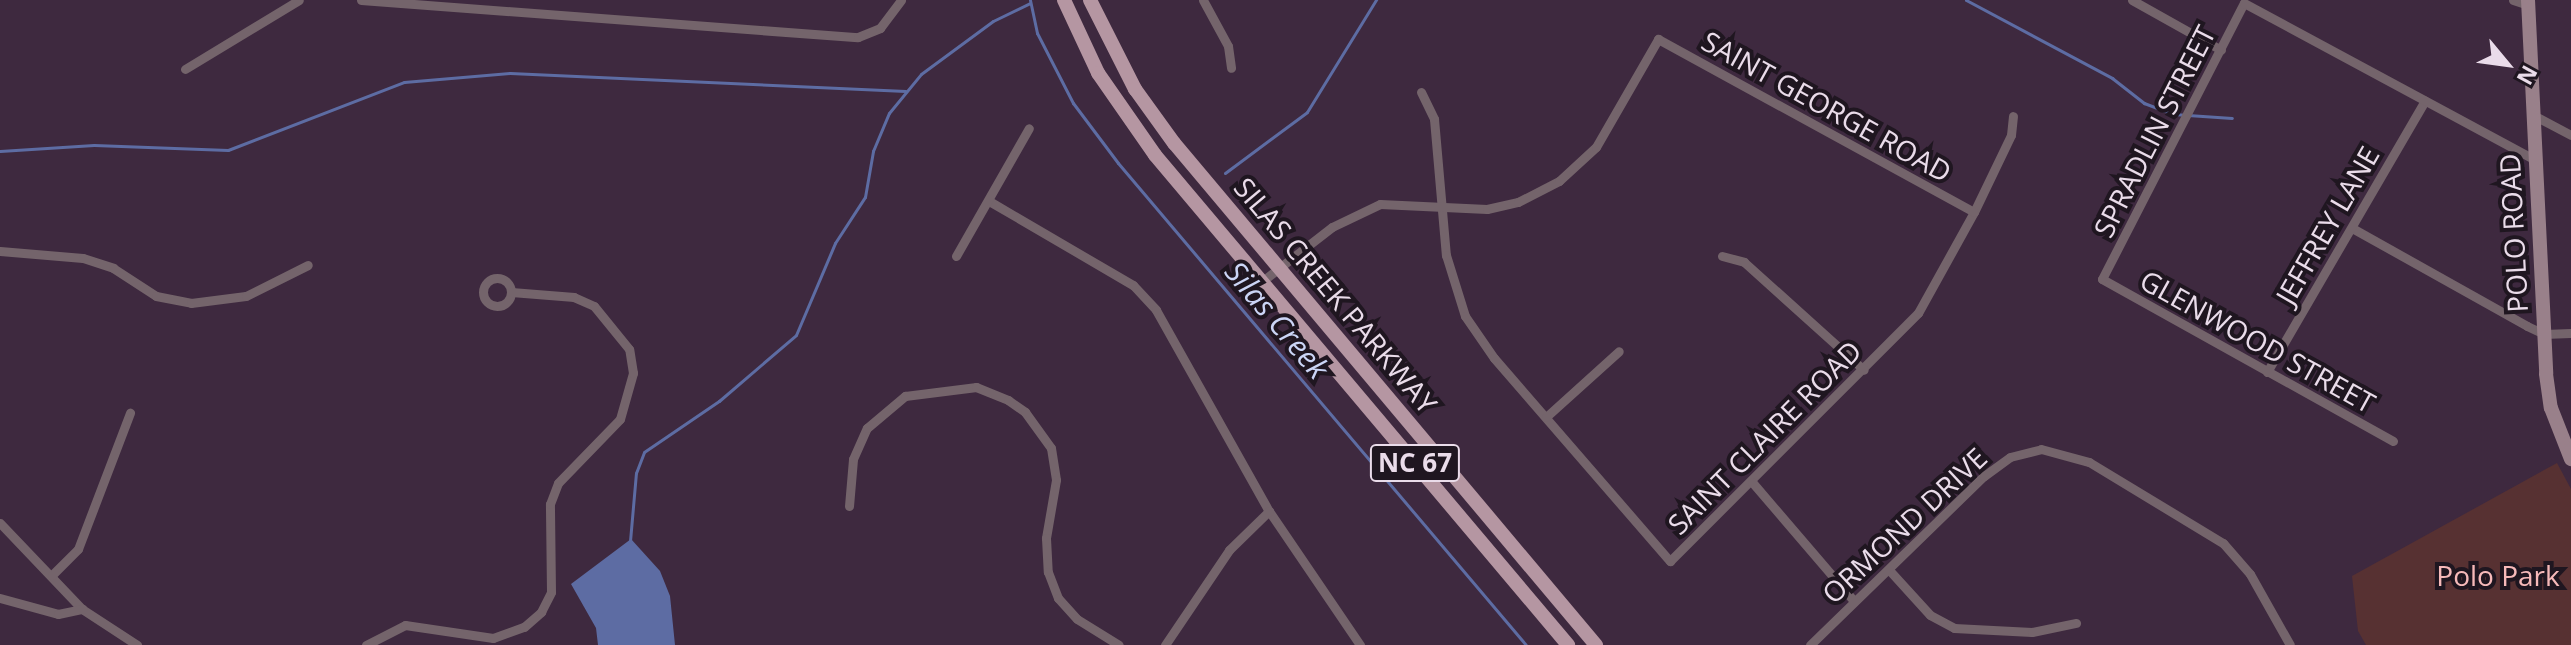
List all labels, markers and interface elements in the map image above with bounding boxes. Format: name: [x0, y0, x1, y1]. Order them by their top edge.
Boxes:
street label: SPRADLIN STREET: [2086, 20, 2222, 242]
street label: SAINT GEORGE ROAD: [1696, 23, 1958, 189]
north arrow: [2467, 24, 2547, 104]
text: N: [2511, 61, 2545, 91]
street label: JEFFREY LANE: [2268, 140, 2386, 310]
street label: POLO ROAD: [2492, 153, 2534, 313]
street label: SILAS CREEK PARKWAY: [1228, 171, 1444, 419]
water label: Silas Creek: [1218, 254, 1336, 386]
street label: GLENWOOD STREET: [2135, 263, 2381, 419]
street label: SAINT CLAIRE ROAD: [1660, 333, 1868, 541]
street label: ORMOND DRIVE: [1815, 440, 1993, 610]
road number: NC 67: [1369, 441, 1461, 485]
park label: Polo Park: [2436, 558, 2560, 592]

